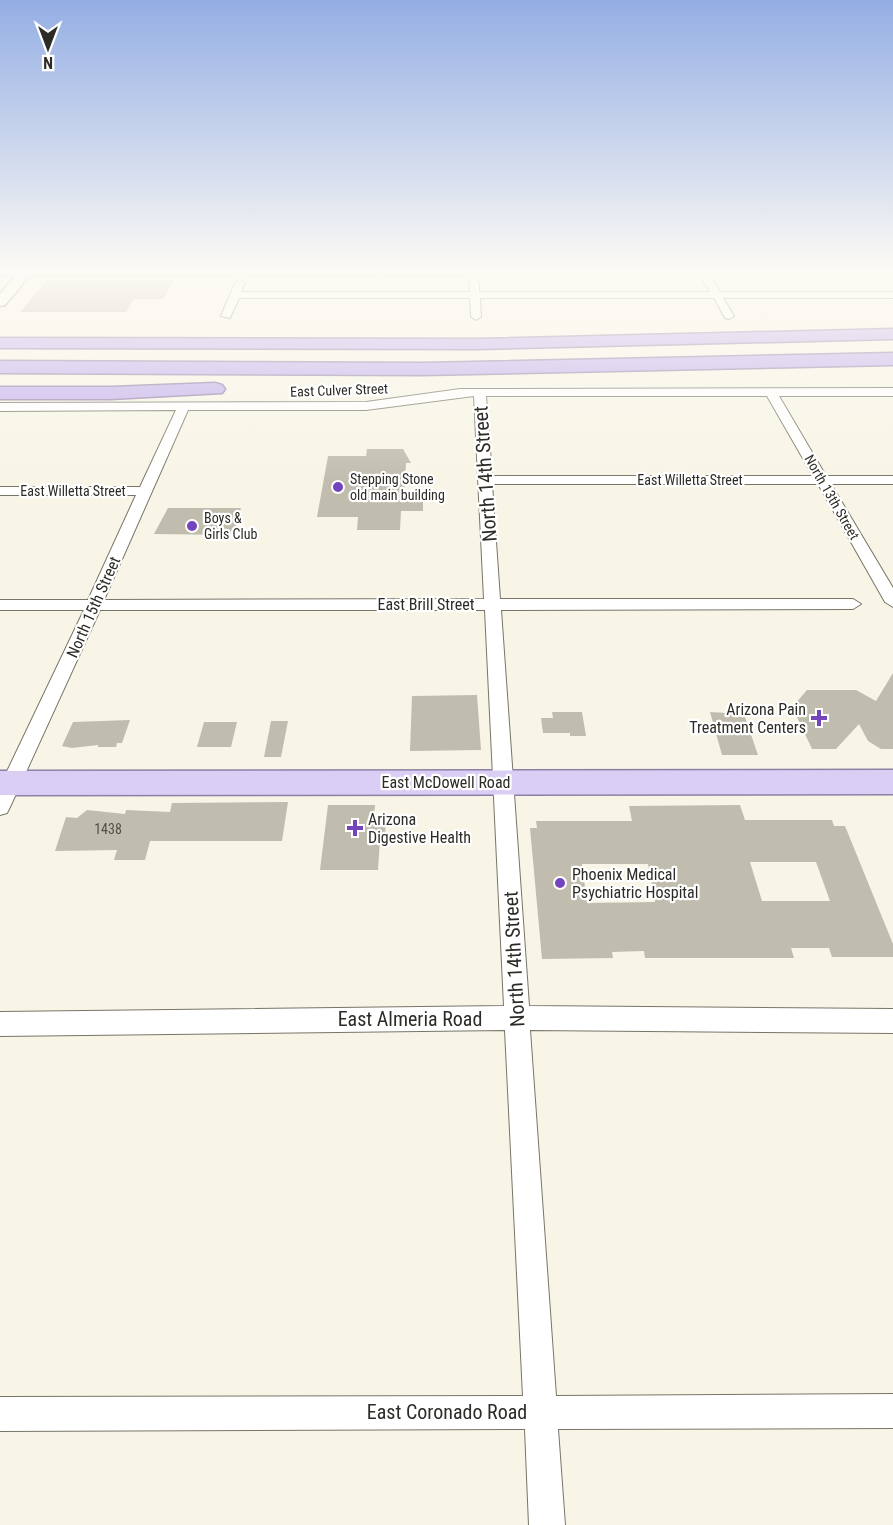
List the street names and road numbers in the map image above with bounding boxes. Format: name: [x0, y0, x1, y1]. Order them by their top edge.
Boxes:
street label: East Culver Street: [290, 380, 388, 400]
street label: North 14th Street: [468, 405, 502, 543]
street label: North 13th Street: [801, 452, 863, 542]
street label: East Willetta Street: [637, 472, 743, 488]
street label: East Willetta Street: [20, 483, 126, 499]
street label: North 15th Street: [63, 553, 124, 661]
street label: East Brill Street: [377, 595, 475, 614]
street label: East McDowell Road: [382, 773, 511, 792]
street label: North 14th Street: [498, 890, 530, 1028]
street label: East Almeria Road: [338, 1007, 482, 1031]
street label: East Coronado Road: [367, 1400, 527, 1424]

